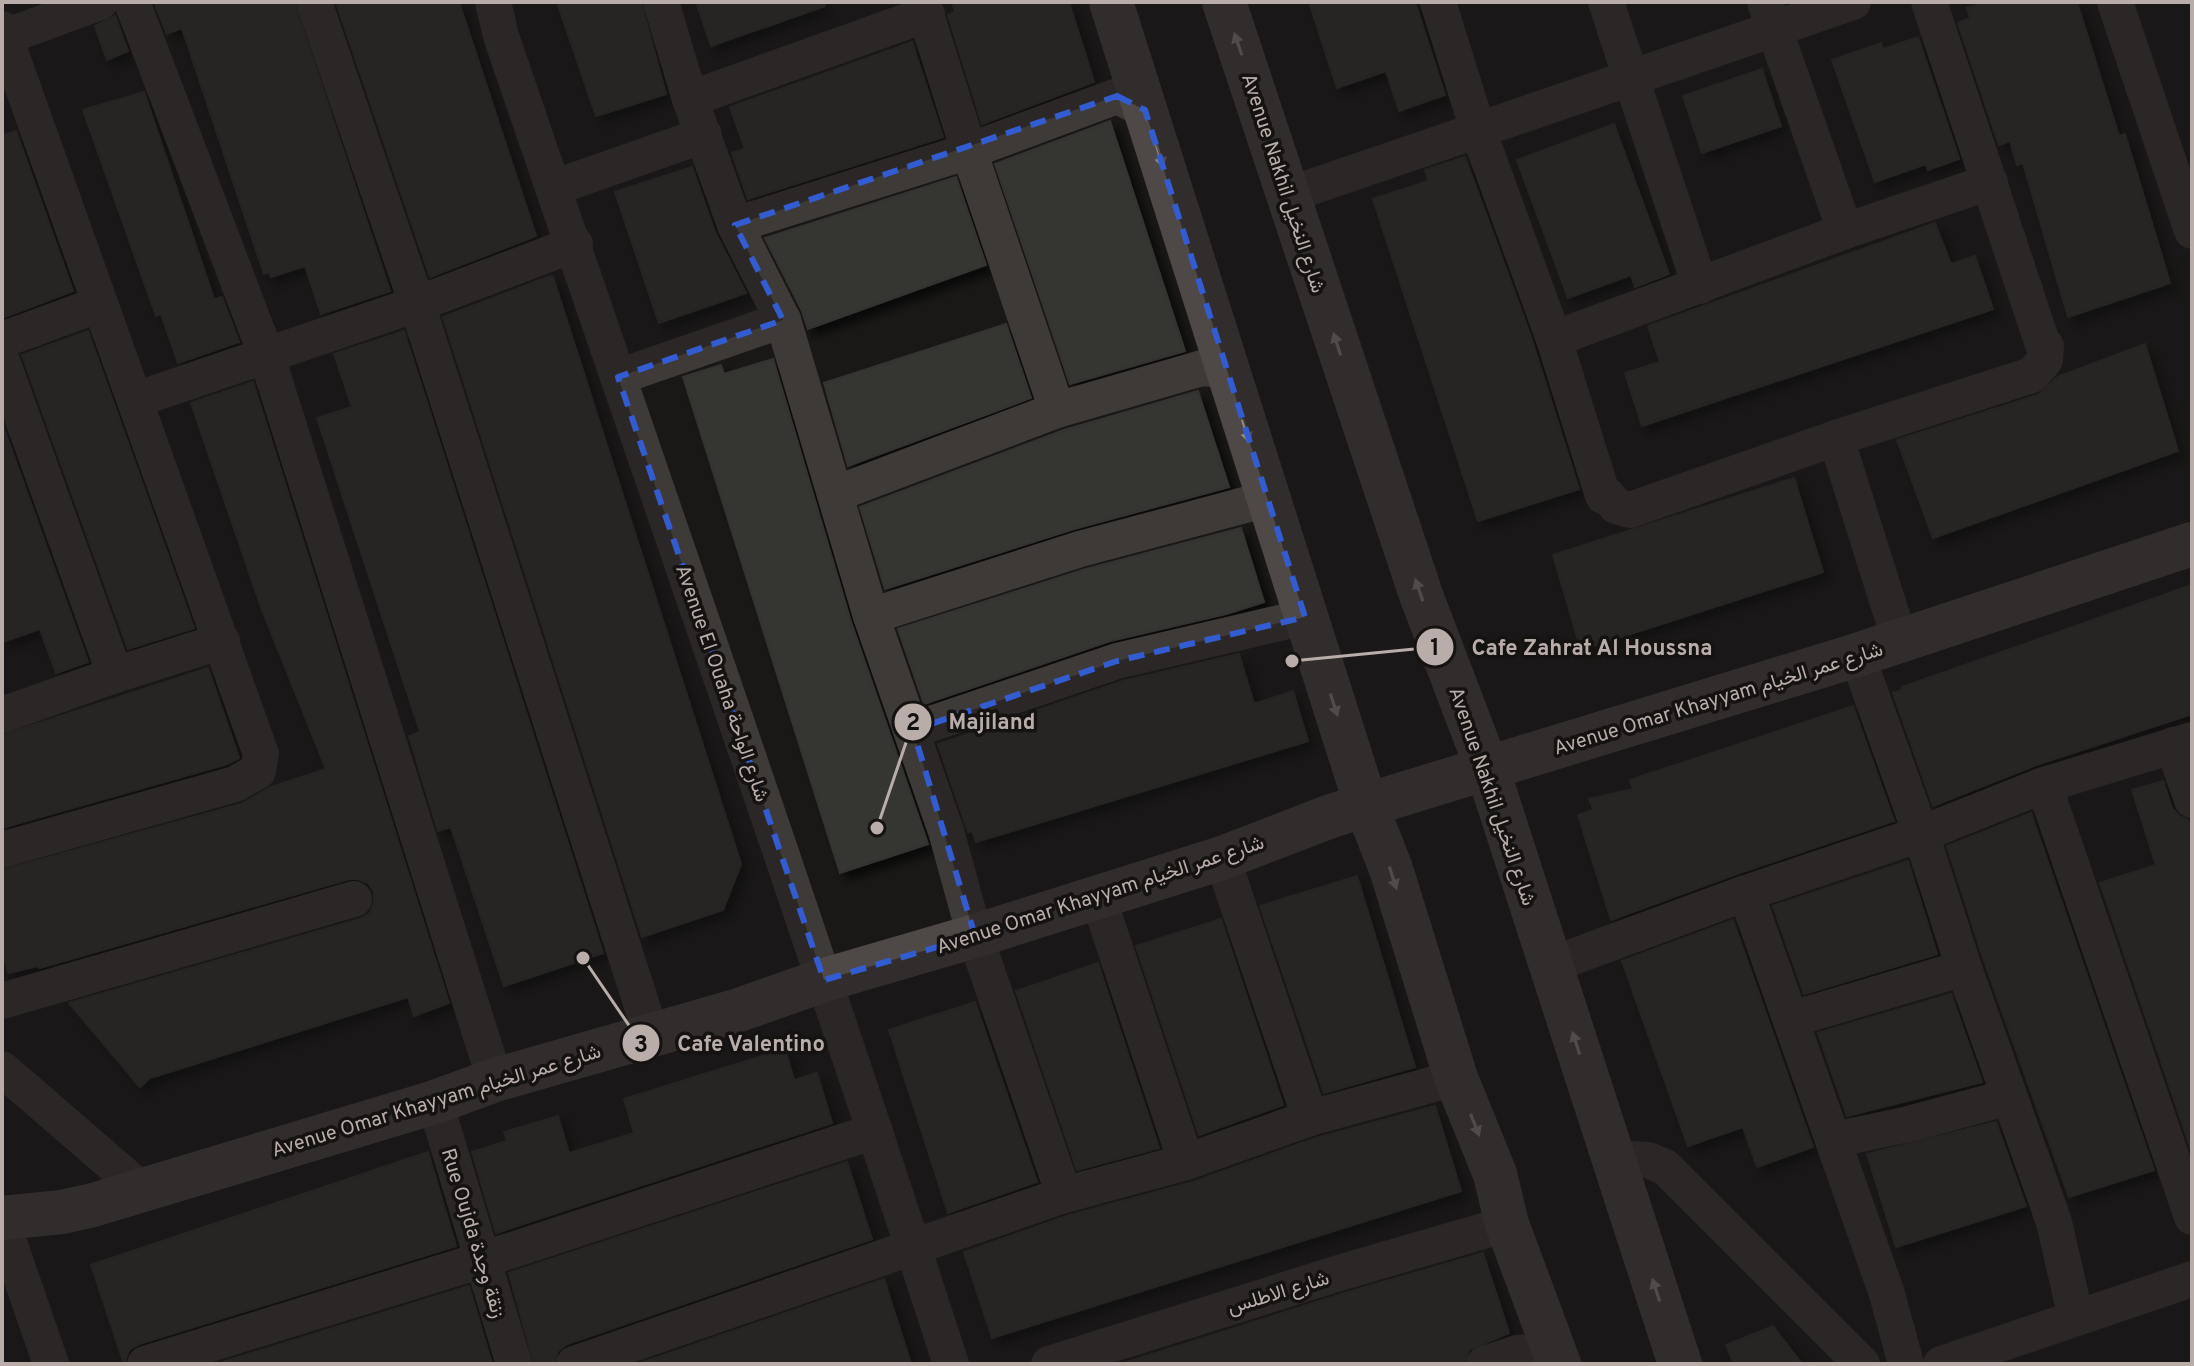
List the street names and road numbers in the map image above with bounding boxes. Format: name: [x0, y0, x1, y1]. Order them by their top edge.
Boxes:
street label: Avenue Nakhil شارع النخيل: [1234, 70, 1330, 297]
street label: Avenue El Ouaha شارع الواحة: [668, 562, 774, 806]
street label: Avenue Omar Khayyam شارع عمر الخيام: [1551, 637, 1886, 762]
street label: Avenue Nakhil شارع النخيل: [1441, 684, 1541, 909]
street label: Avenue Omar Khayyam شارع عمر الخيام: [933, 831, 1268, 961]
street label: Avenue Omar Khayyam شارع عمر الخيام: [269, 1039, 604, 1164]
street label: Rue Oujda زنقة وجدة: [434, 1146, 510, 1322]
street label: شارع الاطلس: [1225, 1266, 1333, 1322]

